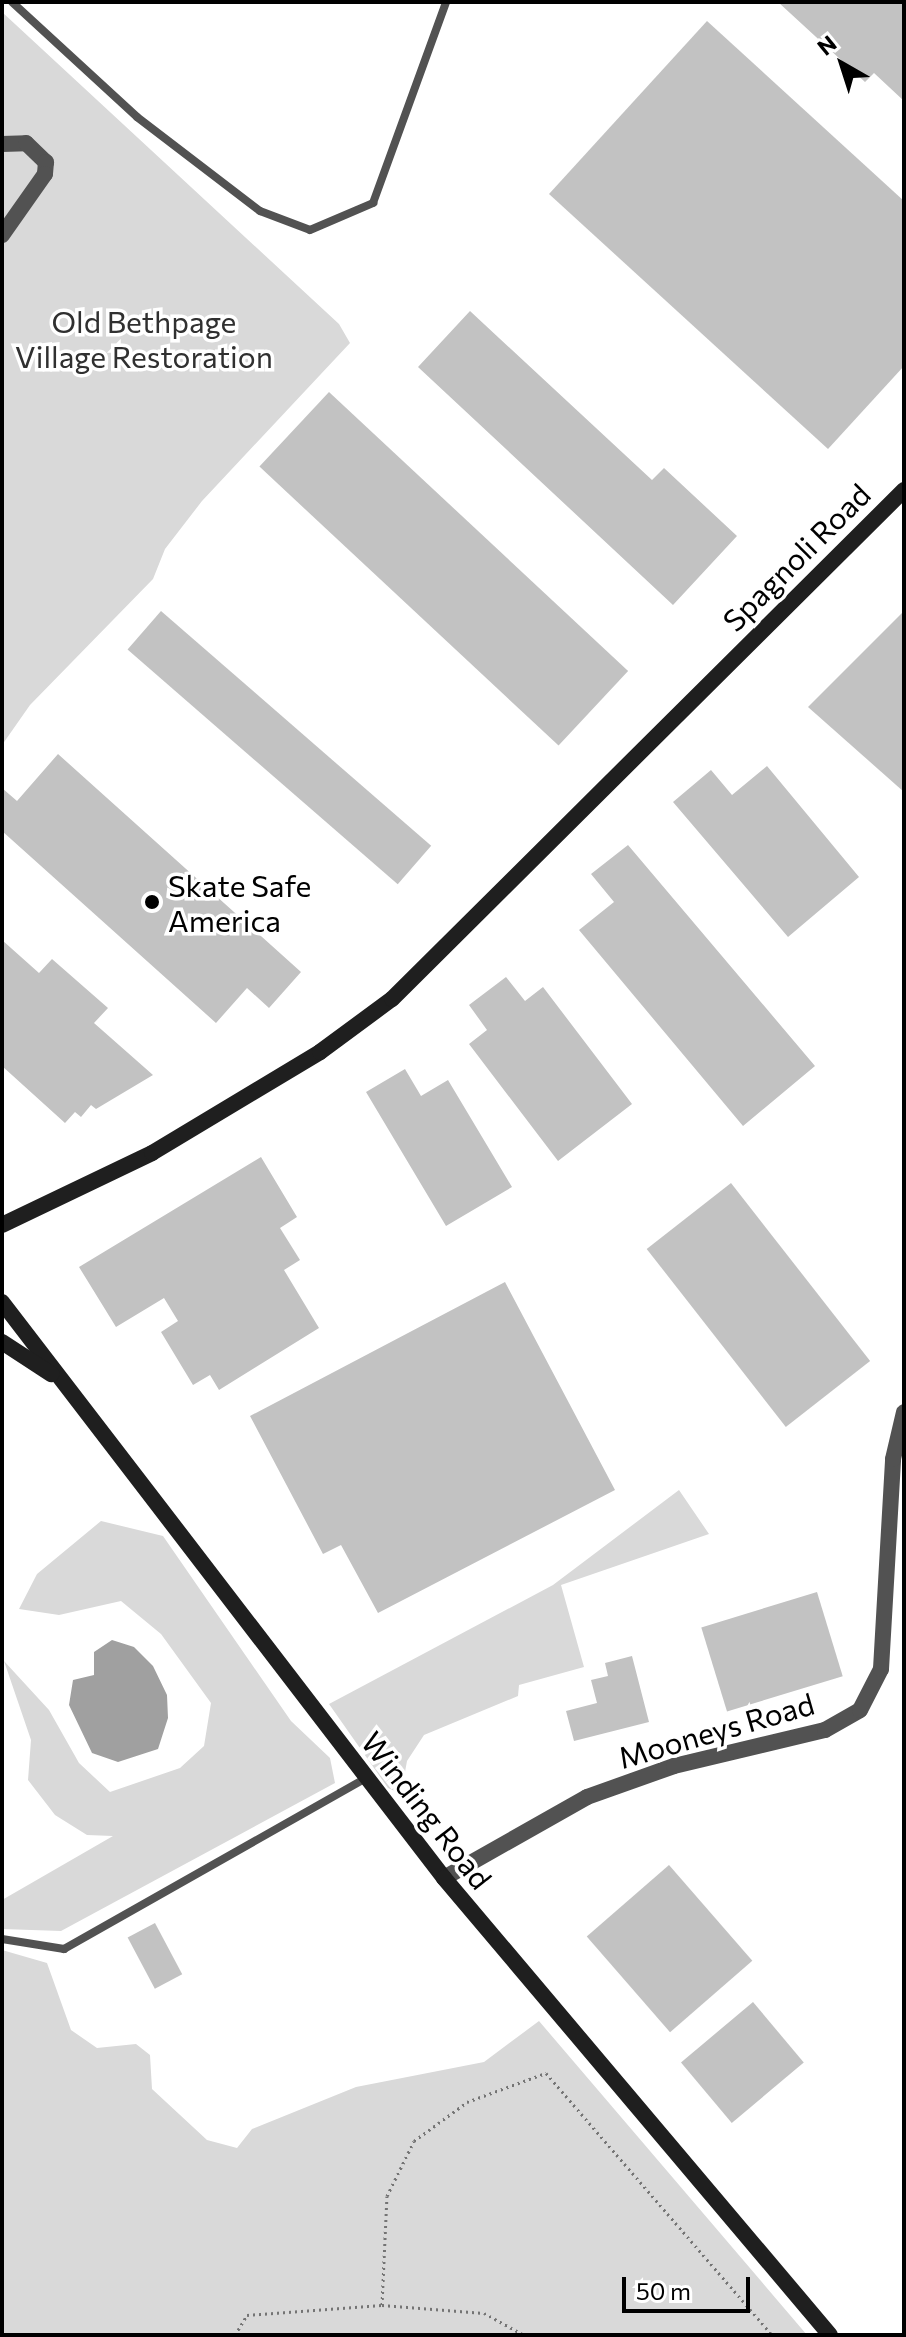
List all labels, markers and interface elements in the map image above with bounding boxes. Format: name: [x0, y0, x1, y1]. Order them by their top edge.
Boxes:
north arrow: [802, 24, 882, 104]
text: N: [812, 29, 841, 61]
park label: Old Bethpage Village Restoration: [15, 303, 273, 374]
street label: Spagnoli Road: [715, 476, 877, 638]
place label: Skate Safe America: [168, 867, 311, 938]
marker: Skate Safe America: [143, 893, 161, 911]
street label: Mooneys Road: [614, 1685, 818, 1775]
street label: Winding Road: [354, 1724, 500, 1896]
scale bar: [626, 2261, 754, 2311]
text: 50 m: [636, 2276, 691, 2305]

